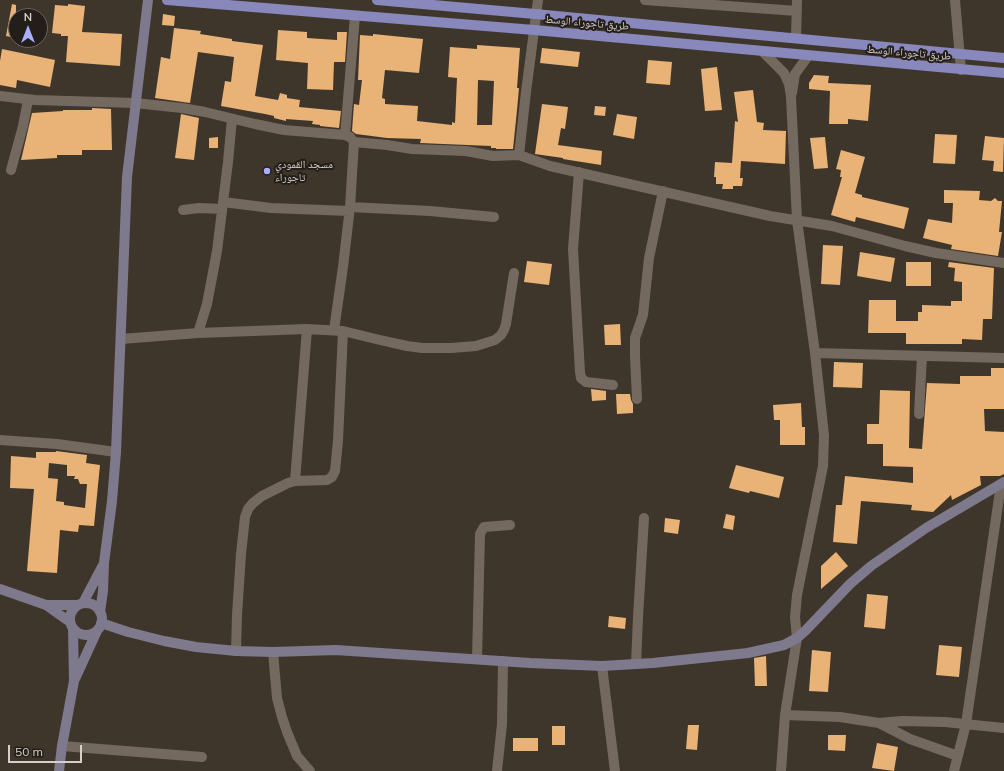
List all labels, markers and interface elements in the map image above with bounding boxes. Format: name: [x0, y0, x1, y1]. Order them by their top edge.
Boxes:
north arrow: [8, 8, 48, 48]
text: N: [24, 10, 32, 24]
street label: طريق تاجوراء الوسط: [544, 13, 630, 33]
street label: طريق تاجوراء الوسط: [866, 43, 952, 63]
place label: مسجد القمودي تاجوراء: [275, 158, 333, 184]
marker: مسجد القمودي تاجوراء: [262, 166, 272, 176]
scale bar: [10, 737, 84, 763]
text: 50 m: [15, 744, 43, 759]

